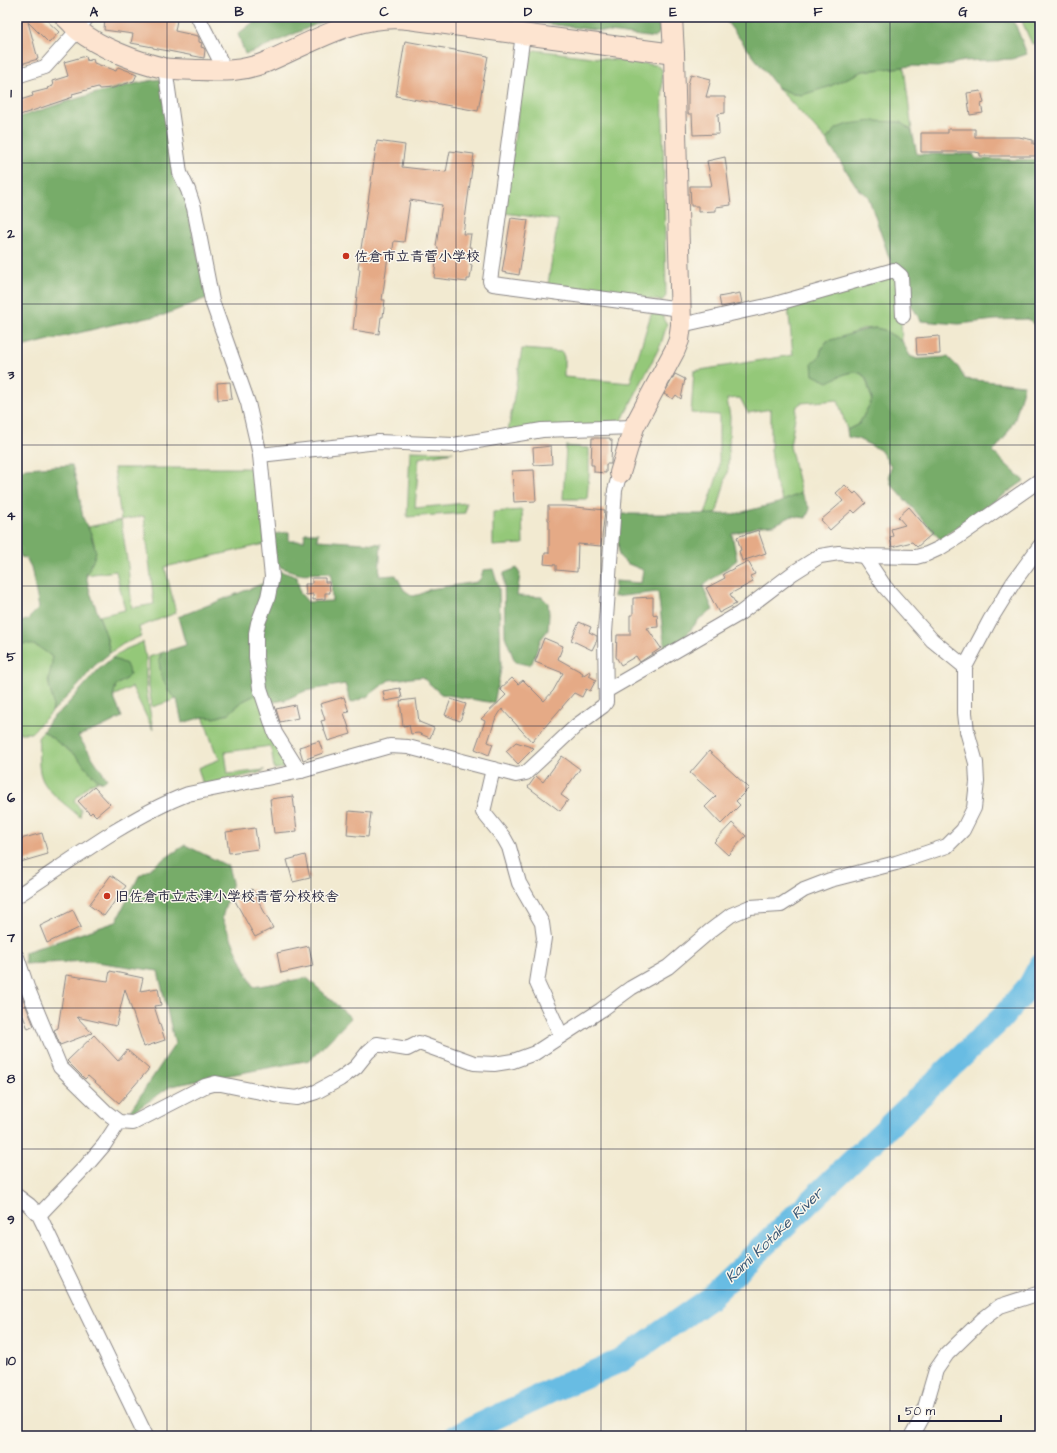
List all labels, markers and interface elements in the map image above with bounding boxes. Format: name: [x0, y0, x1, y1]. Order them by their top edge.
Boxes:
text: A: [90, 3, 99, 21]
text: B: [234, 3, 244, 21]
text: C: [379, 3, 389, 21]
text: D: [524, 3, 533, 21]
text: E: [669, 3, 677, 21]
text: F: [813, 3, 823, 21]
text: G: [958, 3, 968, 21]
text: 1: [10, 84, 12, 102]
text: 2: [6, 225, 15, 243]
place label: 佐倉市立青菅小学校: [354, 247, 480, 267]
marker: 佐倉市立青菅小学校: [341, 251, 351, 261]
text: 3: [7, 366, 15, 384]
text: 4: [7, 507, 16, 525]
text: 5: [6, 648, 16, 666]
text: 6: [7, 789, 16, 807]
place label: 旧佐倉市立志津小学校青菅分校校舎: [115, 887, 339, 907]
marker: 旧佐倉市立志津小学校青菅分校校舎: [102, 891, 112, 901]
text: 7: [6, 929, 16, 947]
text: 8: [7, 1070, 16, 1088]
water label: Kami Kotake River: [721, 1182, 829, 1287]
text: 9: [7, 1211, 15, 1229]
text: 10: [6, 1352, 17, 1370]
scale bar: [899, 1397, 1001, 1423]
text: 50 m: [905, 1403, 936, 1420]

